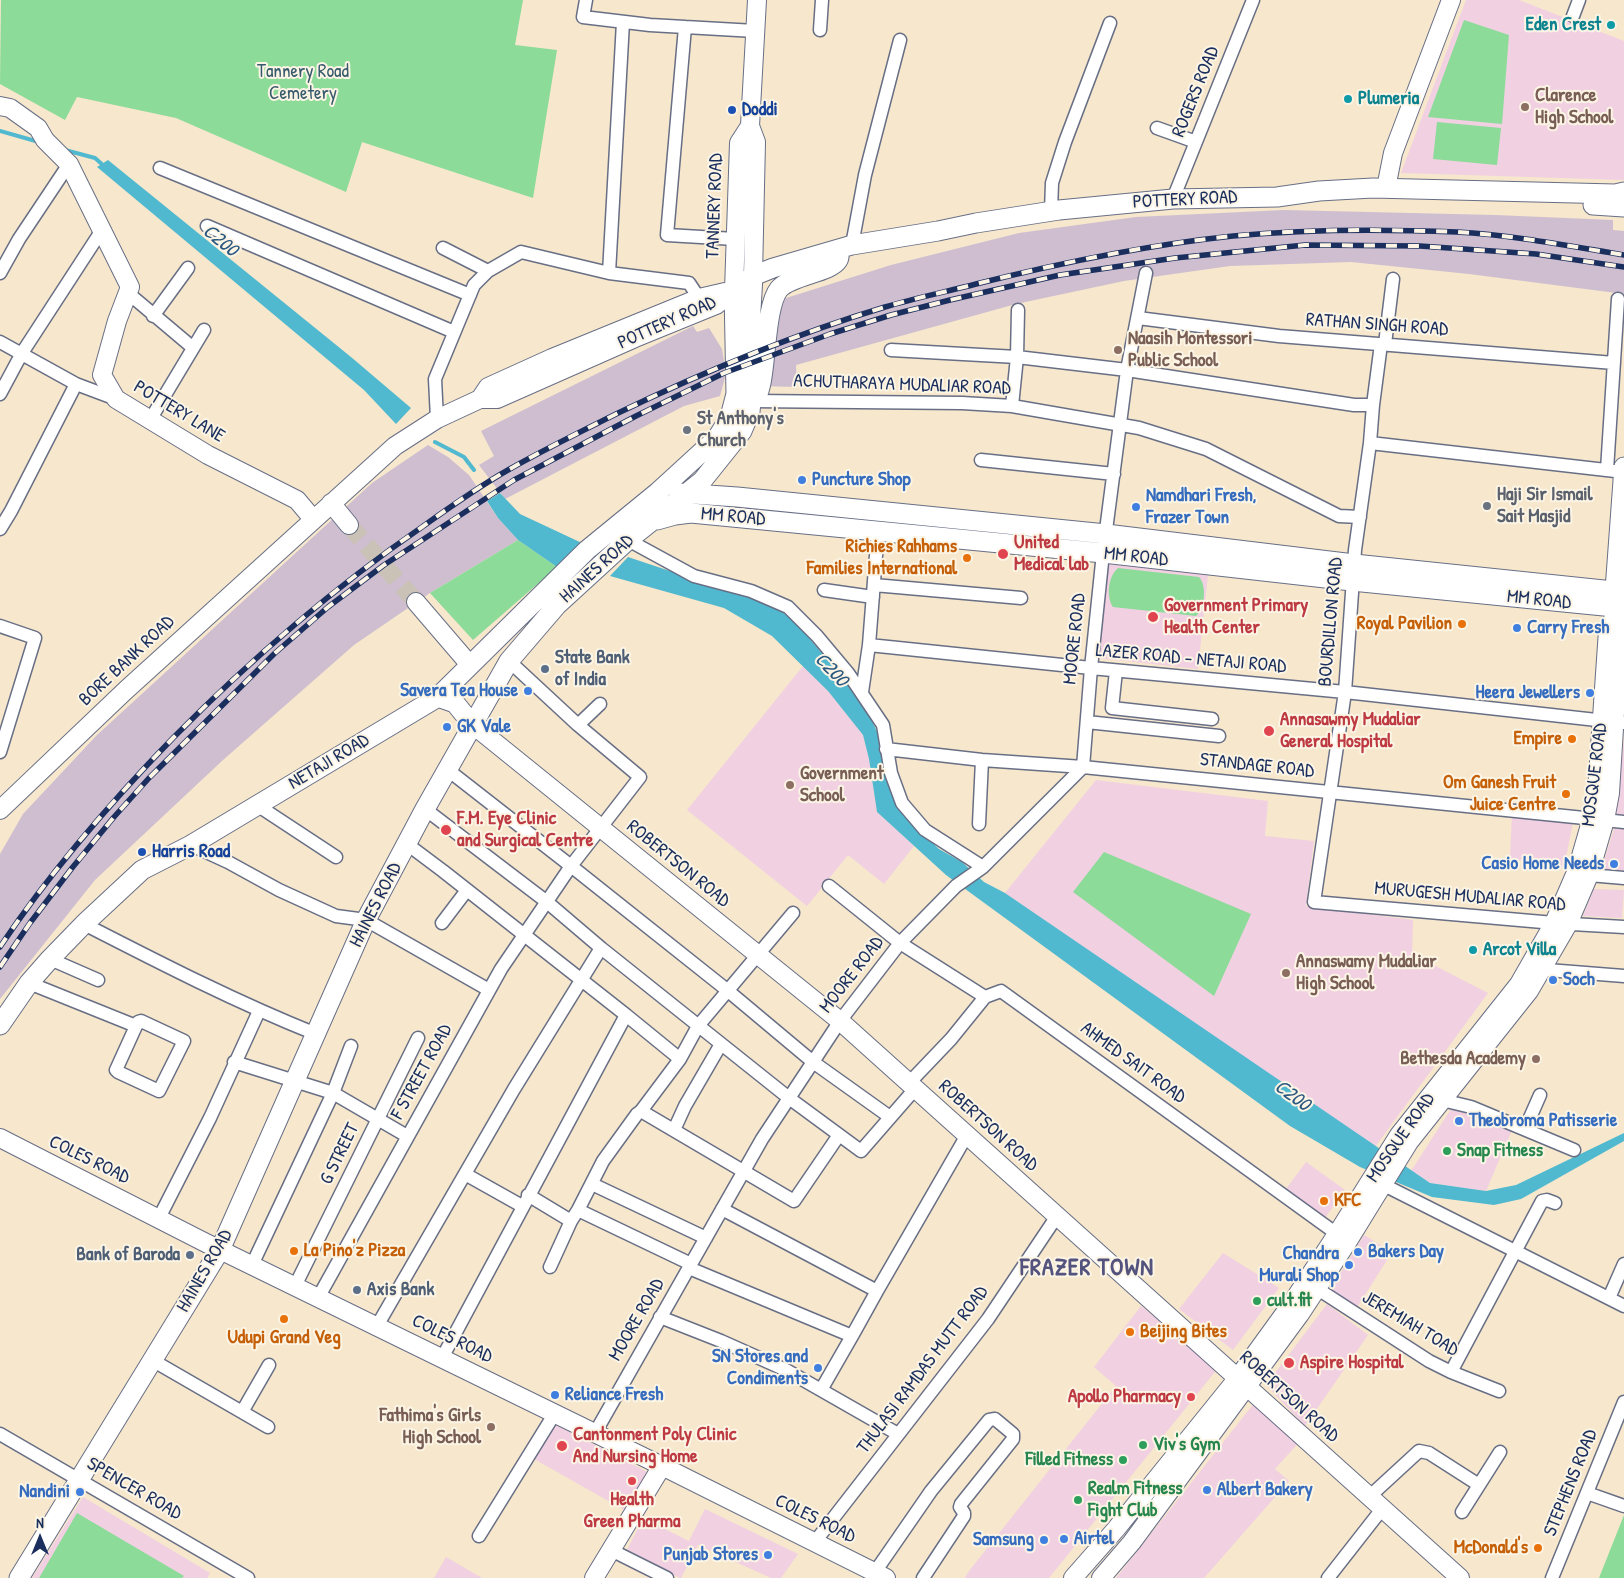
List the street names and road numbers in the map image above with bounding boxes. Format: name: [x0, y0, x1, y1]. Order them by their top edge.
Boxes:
street label: ROGERS ROAD: [1167, 43, 1225, 141]
street label: TANNERY ROAD: [702, 153, 728, 259]
street label: POTTERY ROAD: [1132, 186, 1238, 214]
street label: POTTERY ROAD: [615, 291, 719, 355]
street label: RATHAN SINGH ROAD: [1305, 309, 1449, 341]
street label: ACHUTHARAYA MUDALIAR ROAD: [793, 370, 1011, 400]
street label: POTTERY LANE: [129, 376, 229, 448]
street label: MM ROAD: [700, 503, 766, 531]
street label: HAINES ROAD: [555, 530, 639, 608]
street label: MM ROAD: [1103, 542, 1169, 572]
street label: BOURDILLON ROAD: [1314, 557, 1348, 687]
street label: MM ROAD: [1506, 585, 1572, 615]
street label: MOORE ROAD: [1059, 592, 1091, 686]
street label: BORE BANK ROAD: [74, 611, 180, 711]
street label: LAZER ROAD - NETAJI ROAD: [1095, 639, 1287, 679]
street label: MOSQUE ROAD: [1577, 722, 1613, 828]
street label: NETAJI ROAD: [285, 729, 373, 795]
street label: STANDAGE ROAD: [1199, 749, 1315, 783]
street label: ROBERTSON ROAD: [622, 815, 734, 913]
street label: HAINES ROAD: [345, 859, 407, 951]
street label: MURUGESH MUDALIAR ROAD: [1374, 877, 1566, 917]
street label: MOORE ROAD: [815, 932, 889, 1018]
street label: AHMED SAIT ROAD: [1076, 1017, 1190, 1109]
street label: F STREET ROAD: [387, 1020, 457, 1124]
street label: ROBERTSON ROAD: [934, 1075, 1042, 1177]
street label: MOSQUE ROAD: [1362, 1089, 1440, 1187]
street label: G STREET: [315, 1120, 365, 1188]
street label: COLES ROAD: [45, 1131, 133, 1189]
street label: HAINES ROAD: [172, 1226, 238, 1316]
street label: MOORE ROAD: [604, 1275, 670, 1365]
street label: THULASI RAMDAS MUTT ROAD: [852, 1282, 994, 1458]
street label: JEREMIAH TOAD: [1358, 1286, 1462, 1362]
street label: COLES ROAD: [408, 1310, 496, 1368]
street label: ROBERTSON ROAD: [1235, 1346, 1343, 1448]
street label: STEPHENS ROAD: [1539, 1426, 1603, 1540]
street label: SPENCER ROAD: [83, 1453, 185, 1525]
street label: COLES ROAD: [771, 1490, 859, 1548]

